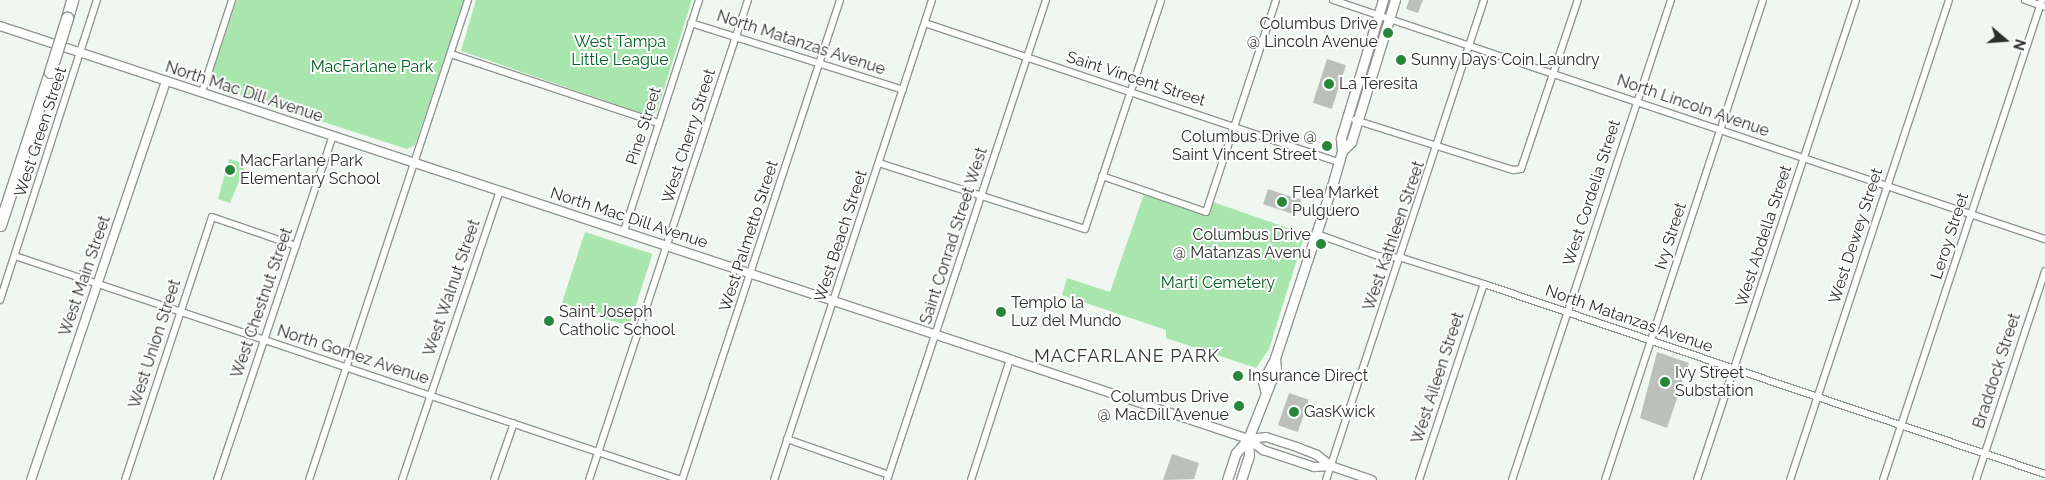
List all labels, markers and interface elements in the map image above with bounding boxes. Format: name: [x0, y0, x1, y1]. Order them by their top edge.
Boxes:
street label: North Matanzas Avenue: [714, 7, 888, 79]
place label: Columbus Drive @ Lincoln Avenue: [1246, 14, 1378, 52]
north arrow: [1980, 15, 2030, 65]
marker: Columbus Drive @ Lincoln Avenue: [1382, 27, 1394, 39]
park label: West Tampa Little League: [571, 32, 669, 70]
text: N: [2010, 37, 2029, 52]
street label: Saint Vincent Street: [1064, 47, 1208, 111]
place label: Sunny Days Coin Laundry: [1411, 50, 1600, 70]
marker: Sunny Days Coin Laundry: [1395, 54, 1407, 66]
street label: North Mac Dill Avenue: [162, 57, 326, 127]
park label: MacFarlane Park: [311, 57, 433, 77]
street label: West Green Street: [11, 65, 71, 199]
street label: West Cherry Street: [658, 66, 720, 206]
street label: North Lincoln Avenue: [1614, 71, 1772, 141]
place label: La Teresita: [1339, 74, 1419, 94]
marker: La Teresita: [1323, 78, 1335, 90]
street label: Pine Street: [622, 85, 666, 167]
street label: West Cordelia Street: [1559, 118, 1625, 268]
place label: Columbus Drive @ Saint Vincent Street: [1172, 127, 1317, 165]
marker: Columbus Drive @ Saint Vincent Street: [1321, 140, 1333, 152]
street label: Saint Conrad Street West: [916, 145, 992, 327]
place label: MacFarlane Park Elementary School: [240, 151, 380, 189]
street label: West Palmetto Street: [716, 158, 782, 314]
street label: West Kathleen Street: [1359, 159, 1429, 313]
street label: West Abdella Street: [1732, 163, 1796, 309]
marker: MacFarlane Park Elementary School: [224, 164, 236, 176]
street label: West Dewey Street: [1825, 166, 1887, 306]
street label: West Beach Street: [811, 168, 871, 304]
street label: North Mac Dill Avenue: [547, 183, 711, 253]
place label: Flea Market Pulguero: [1292, 183, 1379, 221]
street label: Leroy Street: [1927, 190, 1973, 282]
marker: Flea Market Pulguero: [1276, 196, 1288, 208]
street label: Ivy Street: [1651, 200, 1691, 272]
street label: West Main Street: [55, 213, 115, 339]
street label: West Walnut Street: [420, 217, 484, 359]
street label: West Chestnut Street: [227, 225, 297, 381]
place label: Columbus Drive @ Matanzas Avenu: [1172, 225, 1311, 263]
marker: Columbus Drive @ Matanzas Avenu: [1315, 238, 1327, 250]
park label: Marti Cemetery: [1161, 273, 1275, 293]
street label: West Union Street: [125, 277, 185, 411]
street label: North Matanzas Avenue: [1542, 281, 1716, 357]
place label: Templo la Luz del Mundo: [1011, 293, 1122, 331]
place label: Saint Joseph Catholic School: [559, 302, 675, 340]
marker: Templo la Luz del Mundo: [995, 306, 1007, 318]
street label: West Aileen Street: [1408, 310, 1468, 446]
street label: Braddock Street: [1969, 311, 2025, 431]
marker: Saint Joseph Catholic School: [543, 315, 555, 327]
street label: North Gomez Avenue: [274, 321, 432, 389]
district label: MACFARLANE PARK: [1032, 345, 1222, 367]
place label: Ivy Street Substation: [1675, 363, 1754, 401]
place label: Insurance Direct: [1248, 366, 1368, 386]
marker: Insurance Direct: [1232, 370, 1244, 382]
marker: Ivy Street Substation: [1659, 376, 1671, 388]
place label: Columbus Drive @ MacDill Avenue: [1096, 387, 1229, 425]
marker: Columbus Drive @ MacDill Avenue: [1233, 400, 1245, 412]
place label: GasKwick: [1304, 402, 1375, 422]
marker: GasKwick: [1288, 406, 1300, 418]

